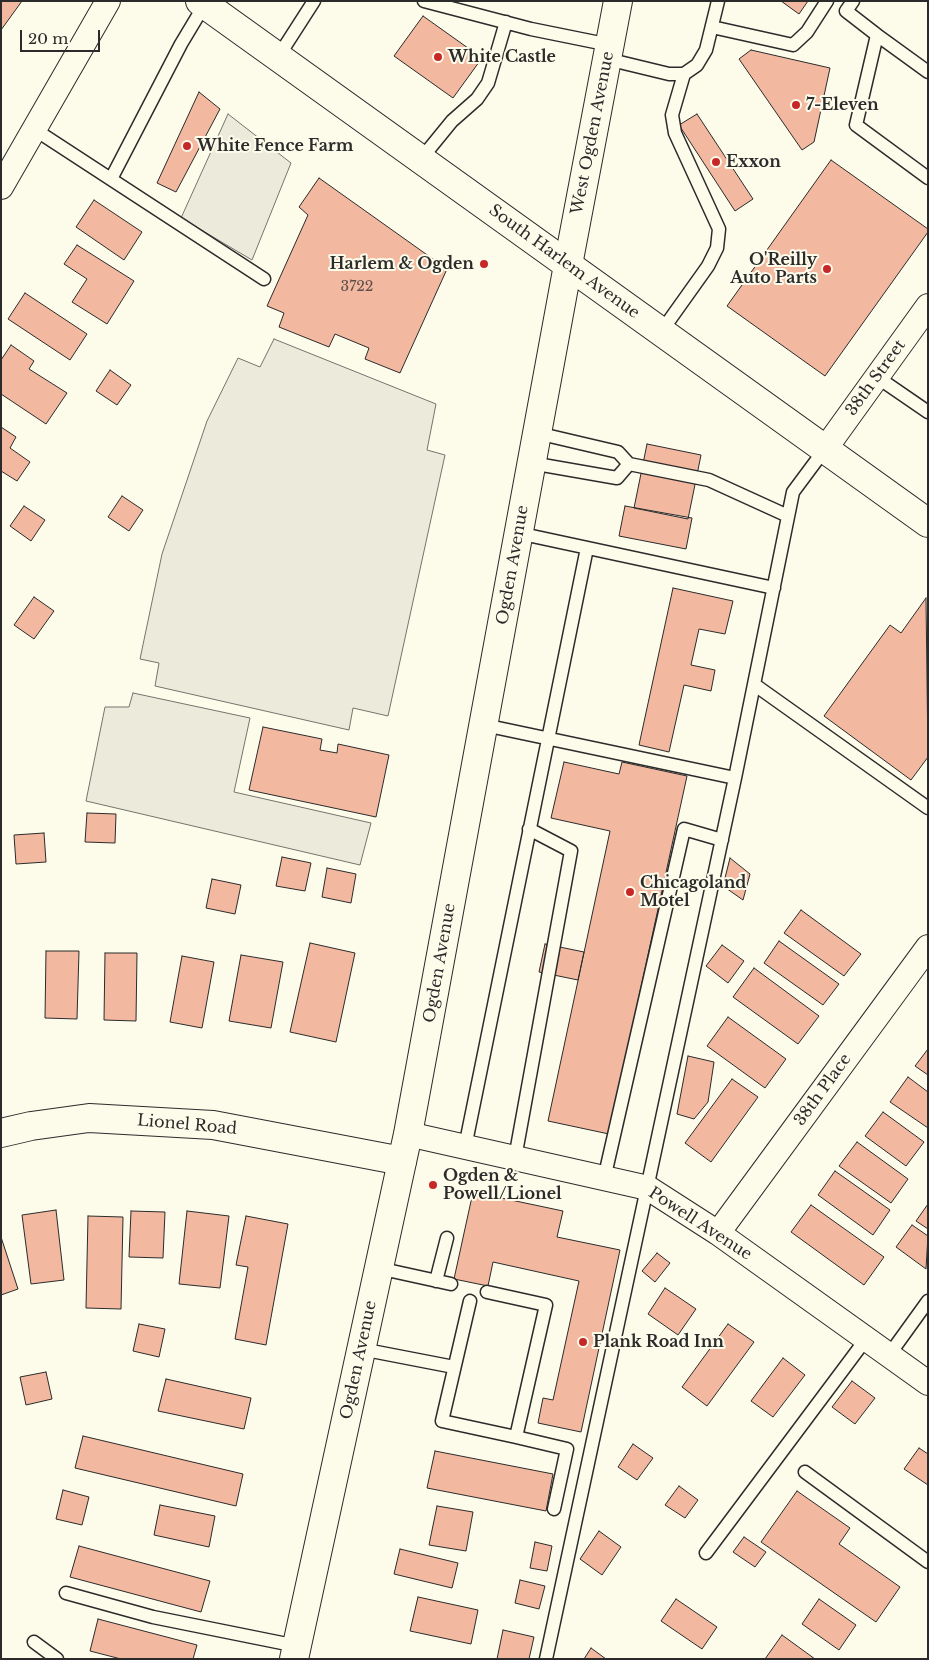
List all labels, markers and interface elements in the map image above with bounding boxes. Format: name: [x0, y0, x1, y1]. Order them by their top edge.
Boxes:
scale bar: [22, 20, 102, 52]
text: 20 m: [28, 29, 68, 48]
place label: White Castle: [448, 47, 556, 67]
street label: West Ogden Avenue: [568, 50, 618, 216]
marker: White Castle: [432, 51, 444, 63]
place label: 7-Eleven: [806, 95, 879, 115]
marker: 7-Eleven: [790, 99, 802, 111]
place label: White Fence Farm: [197, 136, 354, 156]
marker: White Fence Farm: [181, 140, 193, 152]
place label: Exxon: [726, 152, 781, 172]
marker: Exxon: [710, 156, 722, 168]
street label: South Harlem Avenue: [485, 201, 643, 323]
place label: O'Reilly Auto Parts: [730, 250, 817, 288]
place label: Harlem & Ogden: [330, 254, 474, 274]
marker: Harlem & Ogden: [478, 258, 490, 270]
marker: O'Reilly Auto Parts: [821, 263, 833, 275]
house number: 3722: [341, 279, 373, 295]
street label: 38th Street: [842, 336, 910, 420]
street label: Ogden Avenue: [493, 504, 533, 626]
place label: Chicagoland Motel: [640, 873, 746, 911]
marker: Chicagoland Motel: [624, 886, 636, 898]
street label: Ogden Avenue: [420, 902, 460, 1024]
street label: 38th Place: [791, 1050, 855, 1130]
street label: Lionel Road: [136, 1111, 238, 1139]
place label: Ogden & Powell/Lionel: [443, 1166, 562, 1204]
marker: Ogden & Powell/Lionel: [427, 1179, 439, 1191]
street label: Powell Avenue: [645, 1184, 755, 1264]
street label: Ogden Avenue: [337, 1299, 381, 1421]
place label: Plank Road Inn: [593, 1332, 724, 1352]
marker: Plank Road Inn: [577, 1336, 589, 1348]

